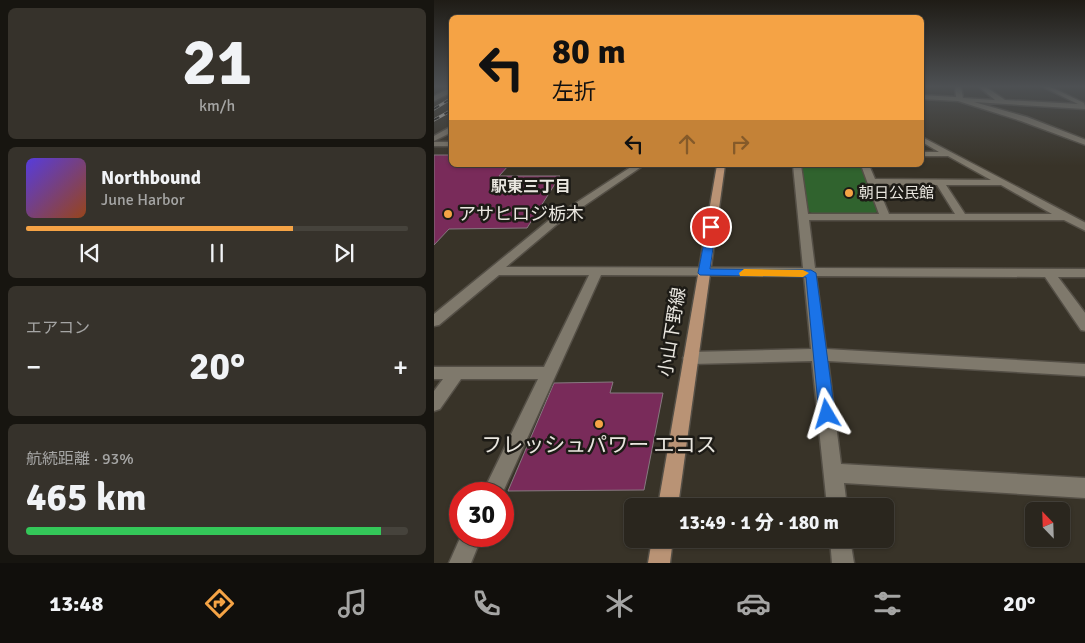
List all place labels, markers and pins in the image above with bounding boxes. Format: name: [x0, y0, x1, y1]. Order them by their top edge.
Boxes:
place label: 朝日公民館: [859, 184, 934, 202]
marker: 朝日公民館: [843, 187, 855, 199]
place label: アサヒロジ栃木: [458, 203, 584, 225]
pin: [690, 206, 732, 248]
marker: アサヒロジ栃木: [442, 208, 454, 220]
marker: フレッシュパワー エコス: [593, 418, 605, 430]
place label: フレッシュパワー エコス: [481, 432, 717, 458]

